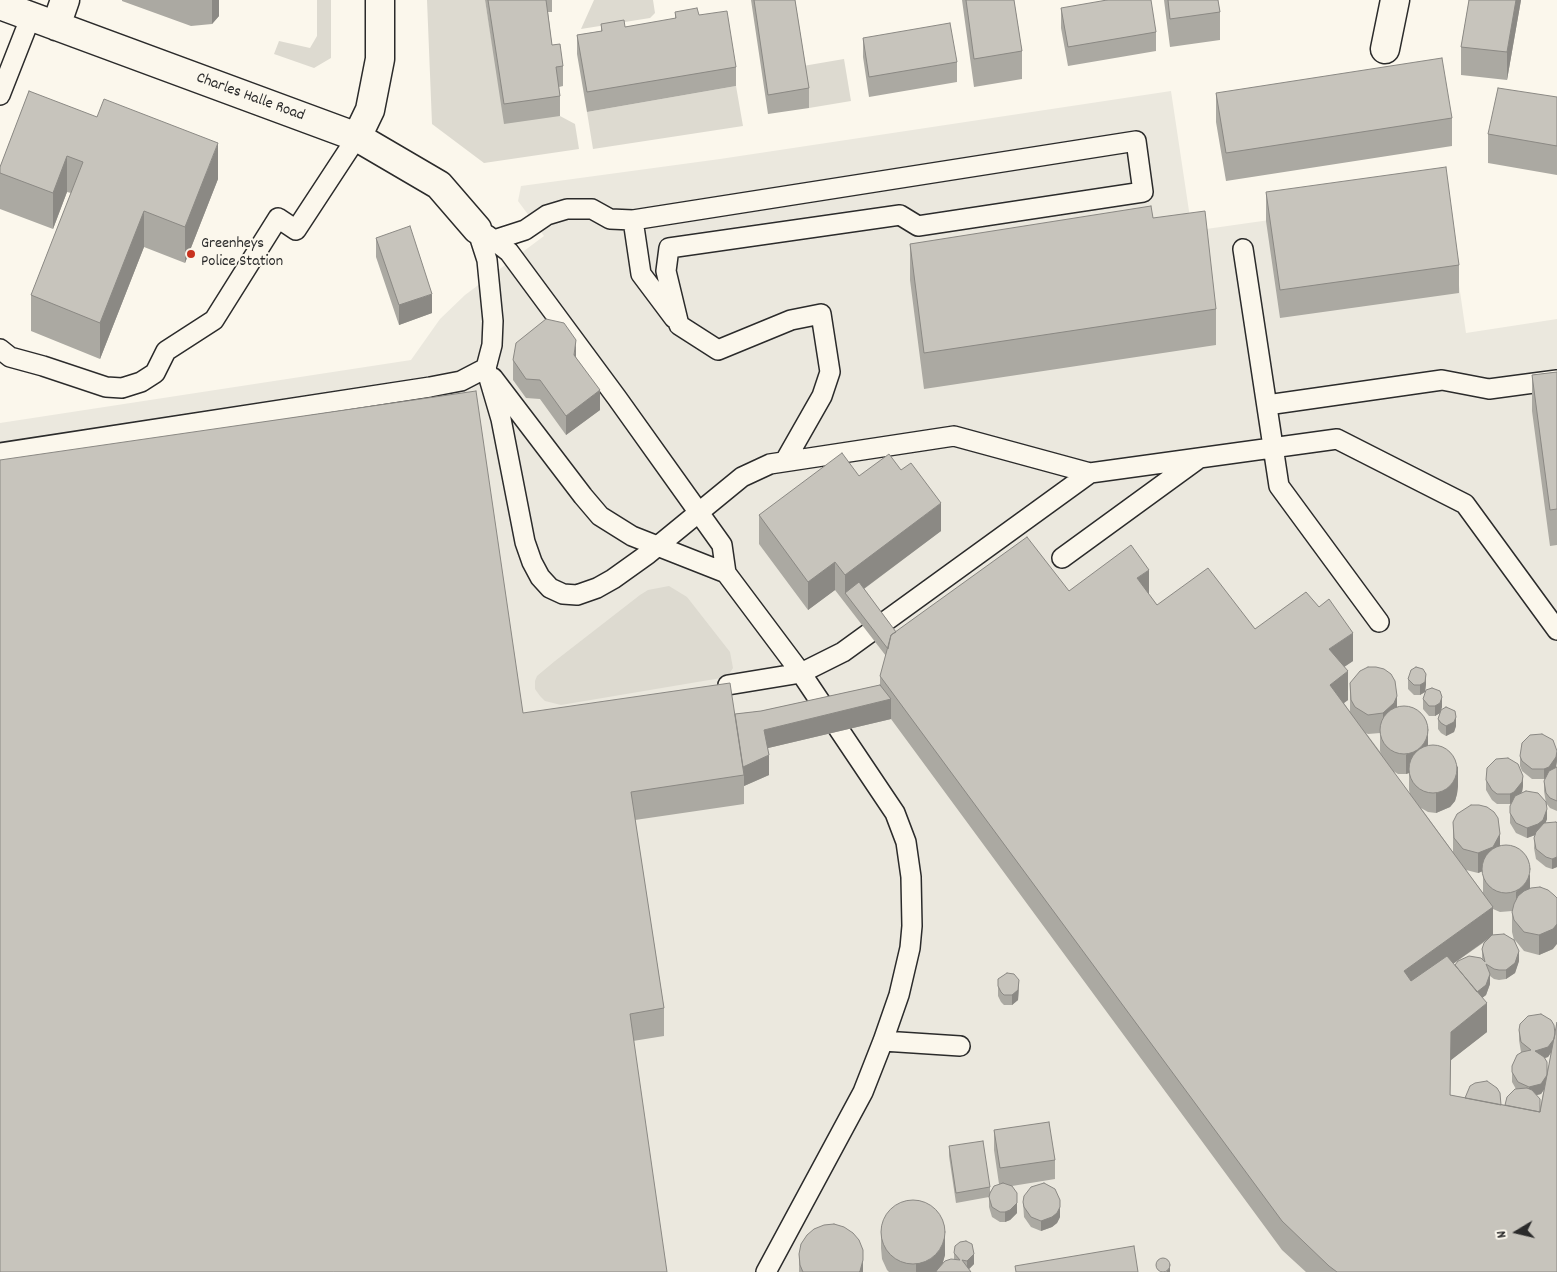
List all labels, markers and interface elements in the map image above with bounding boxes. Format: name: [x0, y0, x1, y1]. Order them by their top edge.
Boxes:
street label: Charles Halle Road: [193, 70, 307, 126]
place label: Greenheys Police Station: [201, 235, 283, 273]
marker: Greenheys Police Station: [185, 248, 197, 260]
north arrow: [1492, 1207, 1542, 1257]
text: N: [1492, 1229, 1513, 1239]

